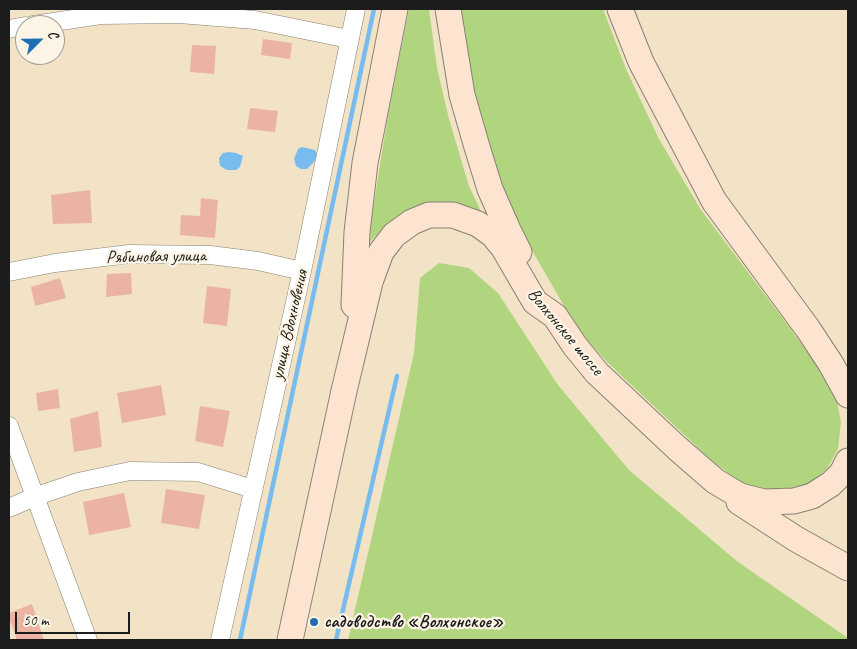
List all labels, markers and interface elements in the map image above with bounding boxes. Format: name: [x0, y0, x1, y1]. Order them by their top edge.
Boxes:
north arrow: [15, 15, 65, 65]
text: С: [44, 28, 63, 41]
street label: Рябиновая улица: [106, 245, 206, 269]
street label: улица Вдохновения: [267, 268, 313, 382]
street label: Волхонское шоссе: [522, 284, 608, 380]
scale bar: [18, 602, 132, 634]
text: 50 m: [23, 611, 49, 630]
place label: садоводство «Волхонское»: [324, 611, 503, 633]
marker: садоводство «Волхонское»: [308, 616, 320, 628]

